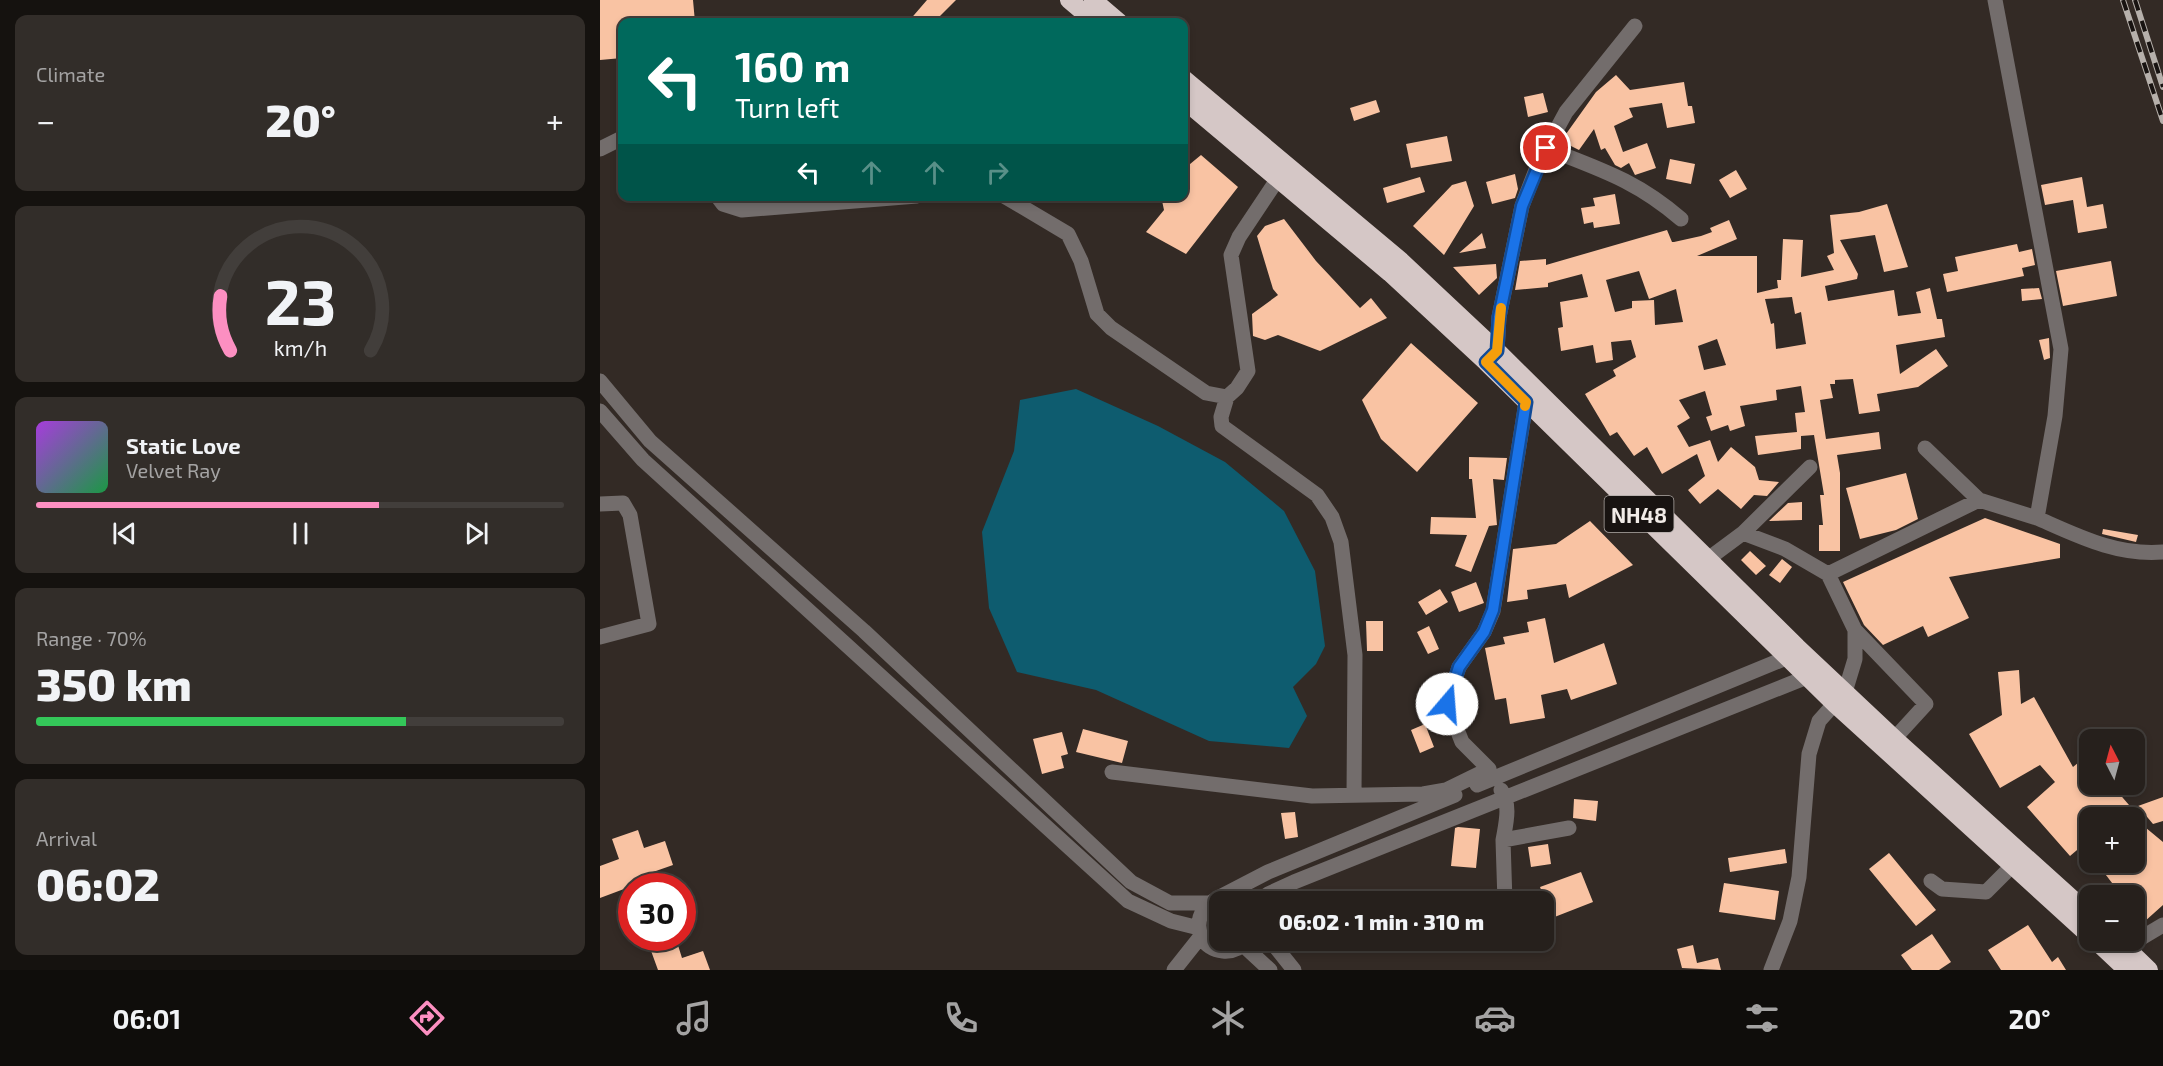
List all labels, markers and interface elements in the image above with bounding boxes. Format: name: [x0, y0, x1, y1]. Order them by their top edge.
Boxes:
text: 160 m: [735, 40, 851, 90]
icon: left: [636, 42, 714, 120]
text: Climate: [36, 62, 105, 86]
text: Turn left: [735, 91, 839, 123]
text: 20°: [265, 92, 336, 146]
text: −: [36, 100, 55, 140]
text: +: [546, 100, 564, 140]
pin: [1520, 122, 1571, 173]
icon: arrive: [1529, 131, 1562, 164]
icon: left: [792, 156, 825, 189]
icon: ahead: [855, 156, 888, 189]
icon: ahead: [918, 156, 951, 189]
icon: right: [981, 156, 1014, 189]
text: 23: [264, 263, 336, 338]
text: km/h: [273, 335, 327, 360]
text: Static Love: [126, 432, 241, 458]
text: Velvet Ray: [126, 458, 221, 482]
road number: NH48: [1604, 496, 1674, 532]
icon: previous: [108, 517, 141, 550]
icon: pause: [284, 517, 317, 550]
icon: next: [460, 517, 493, 550]
text: Range · 70%: [36, 626, 147, 650]
text: 350 km: [36, 656, 192, 710]
position arrow: [1415, 672, 1479, 736]
north arrow: [2079, 729, 2145, 795]
map controls: [2079, 729, 2145, 951]
button: +: [2079, 807, 2145, 873]
text: Arrival: [36, 826, 97, 850]
text: 06:02: [36, 856, 160, 910]
speed limit sign: 30: [618, 873, 696, 951]
button: −: [2079, 885, 2145, 951]
text: 06:02 · 1 min · 310 m: [1279, 908, 1484, 934]
icon: directions: [406, 997, 448, 1039]
icon: music: [673, 997, 715, 1039]
icon: phone: [940, 997, 982, 1039]
icon: climate: [1207, 997, 1249, 1039]
icon: car: [1474, 997, 1516, 1039]
icon: filters: [1741, 997, 1783, 1039]
text: 06:01: [113, 1002, 181, 1034]
text: 20°: [2008, 1002, 2050, 1034]

